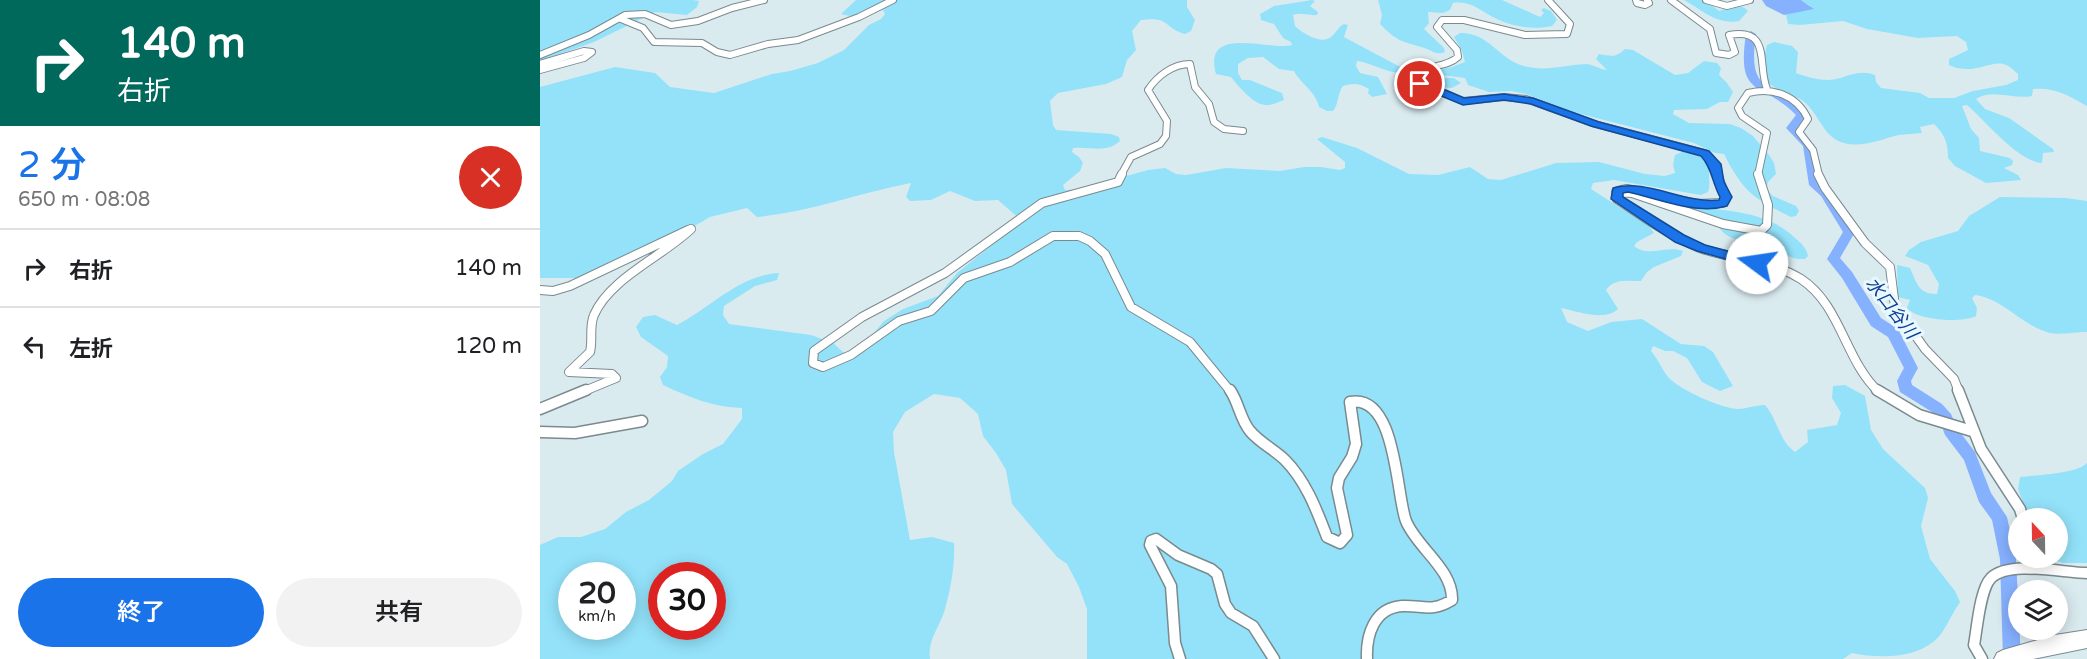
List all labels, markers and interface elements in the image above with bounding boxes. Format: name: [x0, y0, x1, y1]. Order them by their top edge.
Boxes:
text: 140 m: [117, 18, 246, 69]
icon: right: [18, 24, 96, 102]
pin: [1394, 58, 1445, 109]
icon: arrive: [1403, 67, 1436, 100]
text: 右折: [117, 75, 171, 108]
text: 2 分: [18, 144, 86, 187]
button: close: [459, 146, 522, 209]
text: 650 m · 08:08: [18, 188, 150, 212]
position arrow: [1725, 231, 1789, 295]
icon: right: [18, 252, 51, 285]
text: 140 m: [455, 255, 522, 281]
text: 右折: [69, 258, 113, 284]
water label: 水口谷川: [1861, 273, 1924, 345]
icon: left: [18, 330, 51, 363]
text: 120 m: [455, 333, 522, 359]
text: 左折: [69, 336, 113, 362]
north arrow: [2008, 508, 2068, 568]
map controls: [2008, 508, 2068, 640]
speed limit sign: 30: [648, 562, 726, 640]
text: 20: [578, 575, 616, 612]
button: 終了: [18, 578, 264, 647]
button: 共有: [276, 578, 522, 647]
button: layers: [2008, 580, 2068, 640]
text: km/h: [578, 607, 616, 625]

